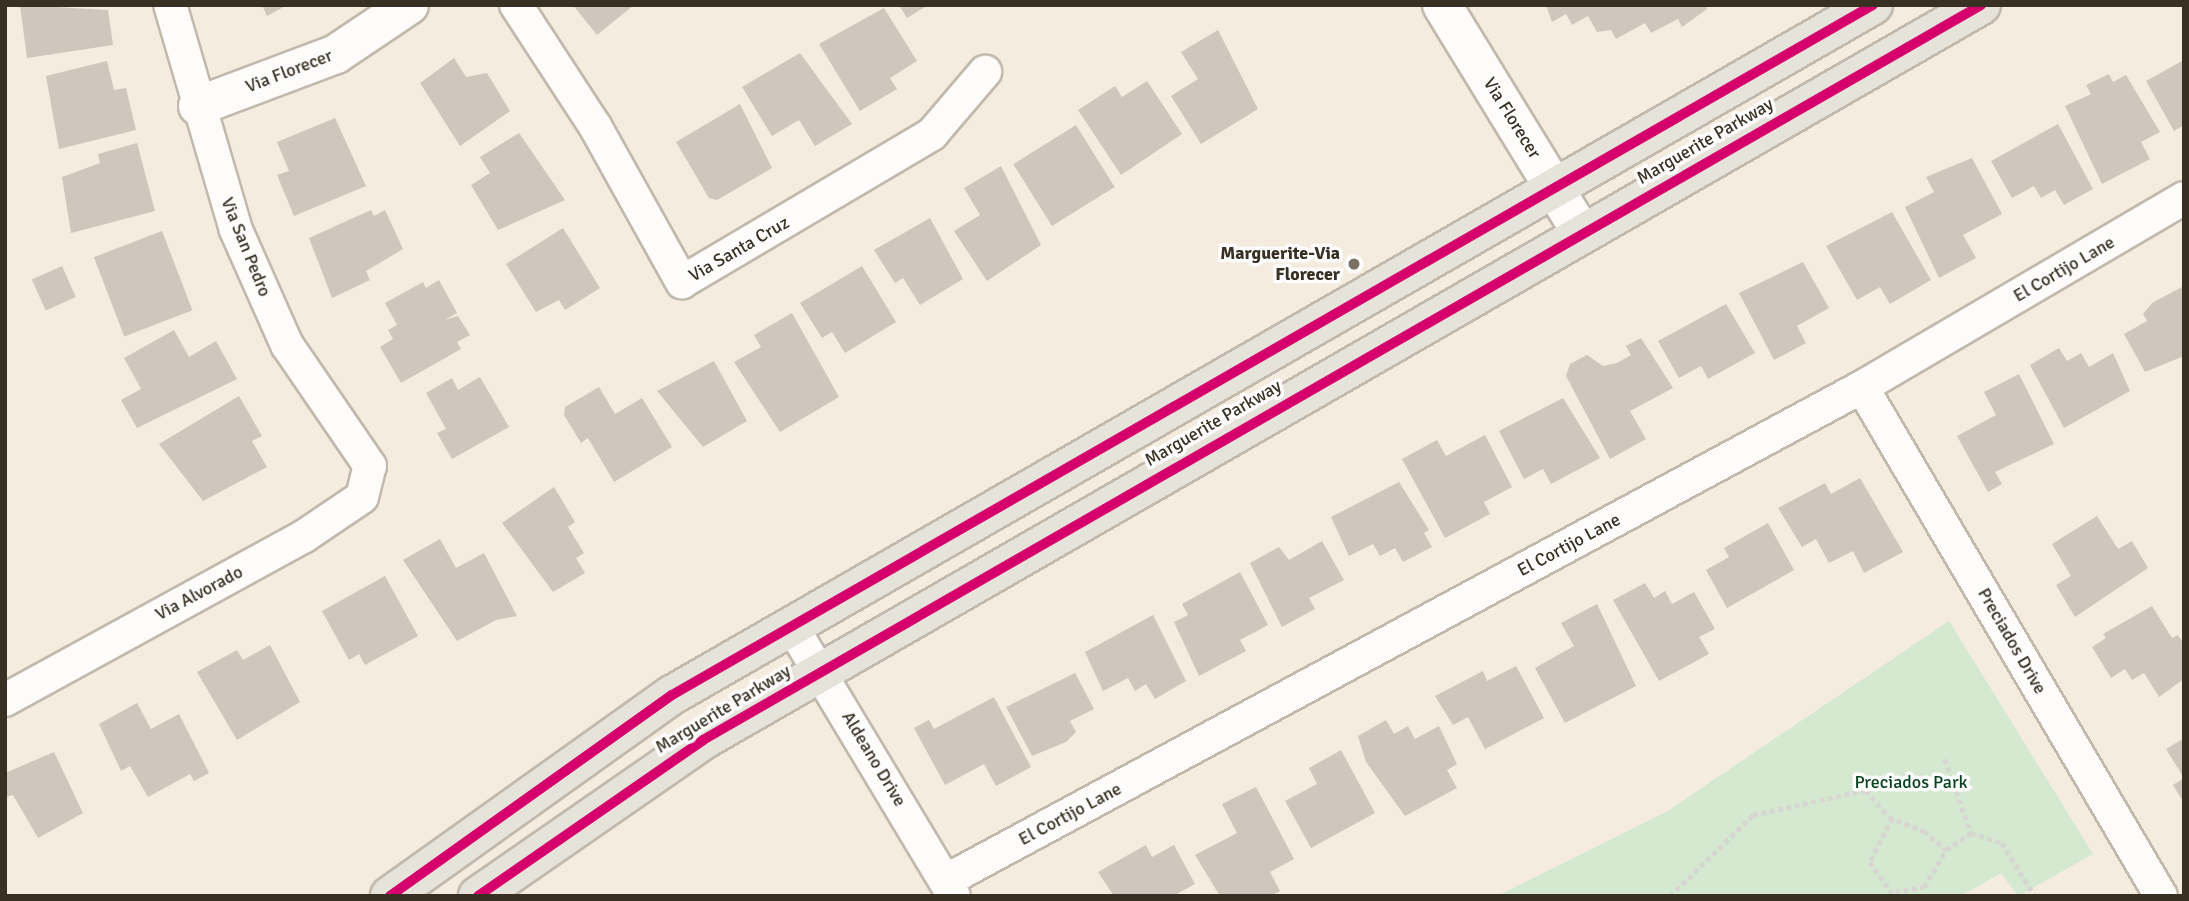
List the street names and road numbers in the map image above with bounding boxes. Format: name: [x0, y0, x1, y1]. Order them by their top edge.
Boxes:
street label: Via Florecer: [242, 45, 336, 97]
street label: Via Florecer: [1479, 73, 1545, 163]
street label: Marguerite Parkway: [1633, 93, 1777, 189]
street label: Via San Pedro: [216, 194, 276, 300]
street label: Via Santa Cruz: [685, 212, 793, 286]
street label: El Cortijo Lane: [2010, 231, 2118, 307]
street label: Marguerite Parkway: [1141, 375, 1285, 471]
street label: El Cortijo Lane: [1514, 509, 1624, 581]
street label: Via Alvorado: [152, 561, 246, 625]
street label: Preciados Drive: [1973, 584, 2051, 698]
street label: Marguerite Parkway: [651, 660, 795, 758]
street label: Aldeano Drive: [837, 708, 911, 810]
street label: El Cortijo Lane: [1015, 778, 1125, 850]

